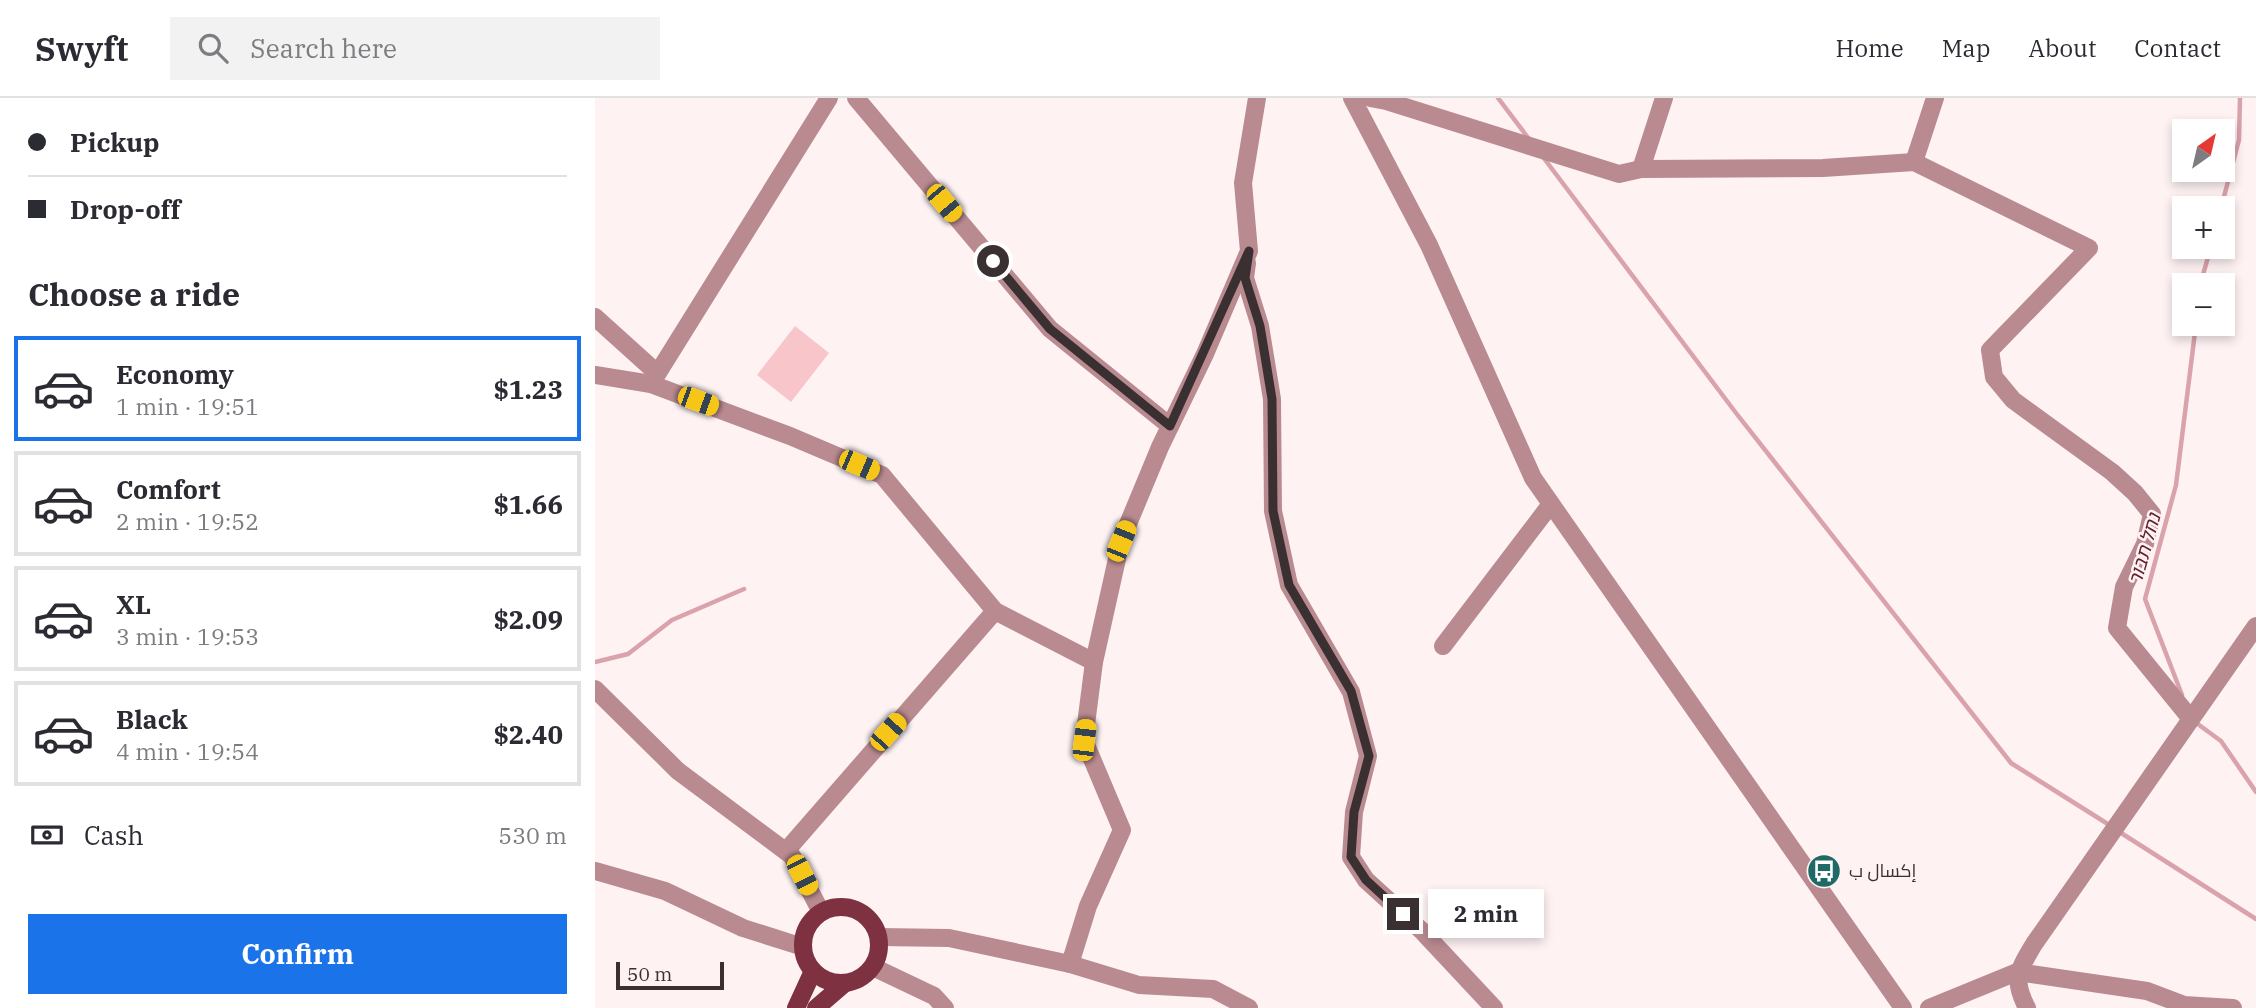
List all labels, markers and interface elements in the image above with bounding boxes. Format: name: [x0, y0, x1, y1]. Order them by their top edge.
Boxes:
search box: [170, 17, 660, 80]
text: Swyft: [35, 27, 128, 70]
icon: search: [194, 29, 232, 67]
text: Search here: [250, 31, 397, 65]
text: Home: [1836, 32, 1904, 64]
text: Map: [1942, 32, 1990, 64]
text: About: [2028, 32, 2096, 64]
text: Contact: [2134, 32, 2221, 64]
north arrow: [2172, 119, 2235, 182]
map controls: [2172, 119, 2235, 336]
text: Pickup: [70, 125, 160, 159]
car: [923, 180, 966, 226]
text: Drop-off: [70, 192, 181, 226]
button: +: [2172, 196, 2235, 259]
route start: [977, 245, 1009, 277]
text: Choose a ride: [28, 273, 240, 315]
button: −: [2172, 273, 2235, 336]
icon: car: [32, 357, 95, 420]
text: Economy: [116, 357, 234, 391]
text: $1.23: [493, 372, 563, 406]
car: [675, 384, 722, 418]
text: 1 min · 19:51: [116, 391, 259, 421]
car: [836, 447, 883, 483]
icon: car: [32, 472, 95, 535]
text: Comfort: [116, 472, 221, 506]
text: $1.66: [493, 487, 563, 521]
text: 2 min · 19:52: [116, 506, 259, 536]
water label: נחל תבור: [2122, 509, 2166, 587]
car: [1104, 518, 1139, 564]
icon: car: [32, 587, 95, 650]
text: XL: [116, 587, 151, 621]
text: $2.09: [493, 602, 563, 636]
text: 3 min · 19:53: [116, 621, 259, 651]
icon: car: [32, 702, 95, 765]
text: Black: [116, 702, 188, 736]
car: [867, 709, 910, 755]
text: $2.40: [493, 717, 563, 751]
car: [1072, 718, 1097, 762]
text: 4 min · 19:54: [116, 736, 259, 766]
icon: cash: [28, 816, 66, 854]
text: Cash: [84, 818, 144, 852]
text: 530 m: [498, 820, 567, 850]
car: [784, 852, 821, 898]
bus stop icon: إكسال ب: [1805, 852, 1843, 890]
place label: إكسال ب: [1849, 859, 1916, 882]
callout: 2 min: [1427, 890, 1543, 938]
route end: [1387, 898, 1419, 930]
text: 2 min: [1454, 898, 1518, 928]
button: Confirm: [28, 914, 567, 994]
scale bar: [616, 959, 725, 991]
text: 50 m: [627, 962, 672, 986]

